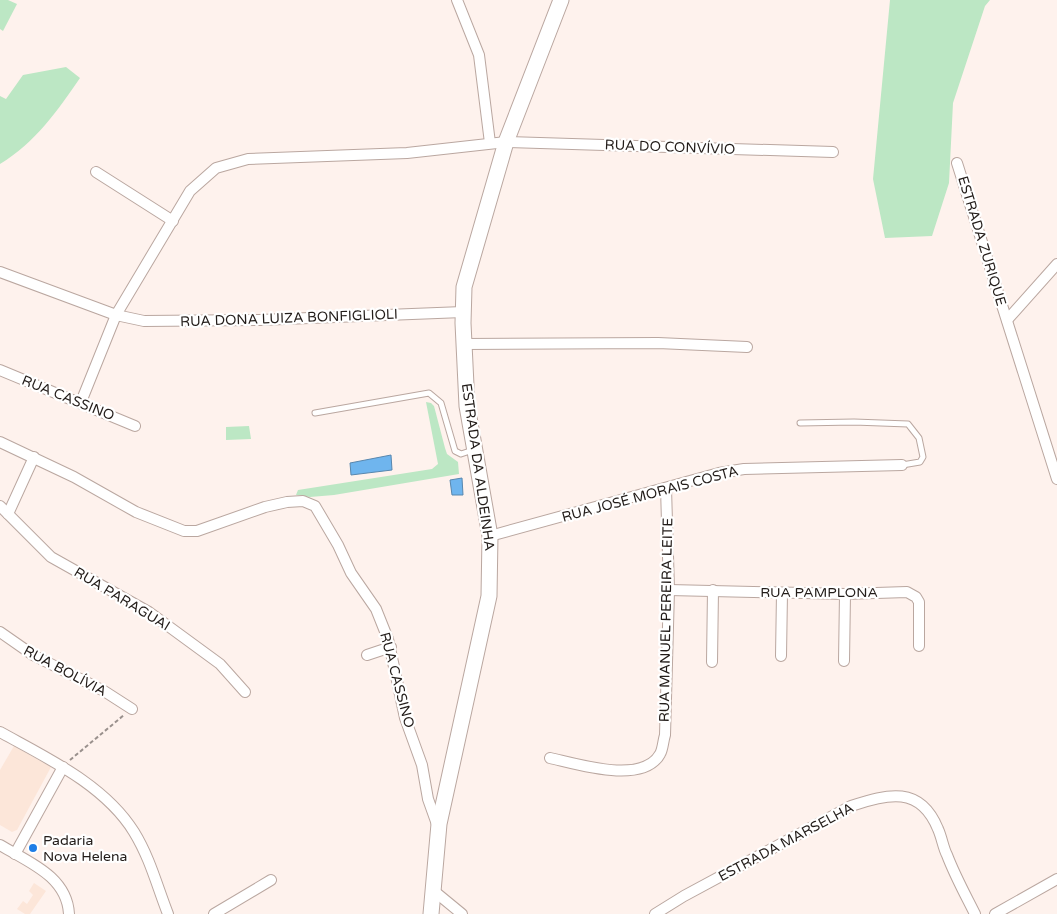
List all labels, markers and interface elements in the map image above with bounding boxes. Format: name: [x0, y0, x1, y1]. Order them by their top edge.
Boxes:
street label: RUA DO CONVÍVIO: [604, 136, 736, 158]
street label: ESTRADA ZURIQUE: [954, 174, 1010, 308]
street label: RUA DONA LUIZA BONFIGLIOLI: [180, 306, 398, 330]
street label: RUA CASSINO: [19, 372, 117, 424]
street label: ESTRADA DA ALDEINHA: [458, 382, 498, 552]
street label: RUA JOSÉ MORAIS COSTA: [560, 462, 740, 526]
street label: RUA MANUEL PEREIRA LEITE: [656, 518, 676, 722]
street label: RUA PARAGUAI: [71, 564, 173, 634]
street label: RUA PAMPLONA: [760, 584, 878, 601]
street label: RUA CASSINO: [376, 630, 418, 730]
street label: RUA BOLÍVIA: [21, 642, 109, 700]
street label: ESTRADA MARSELHA: [715, 799, 857, 885]
place label: Padaria Nova Helena: [43, 832, 127, 865]
marker: Padaria Nova Helena: [27, 842, 39, 854]

